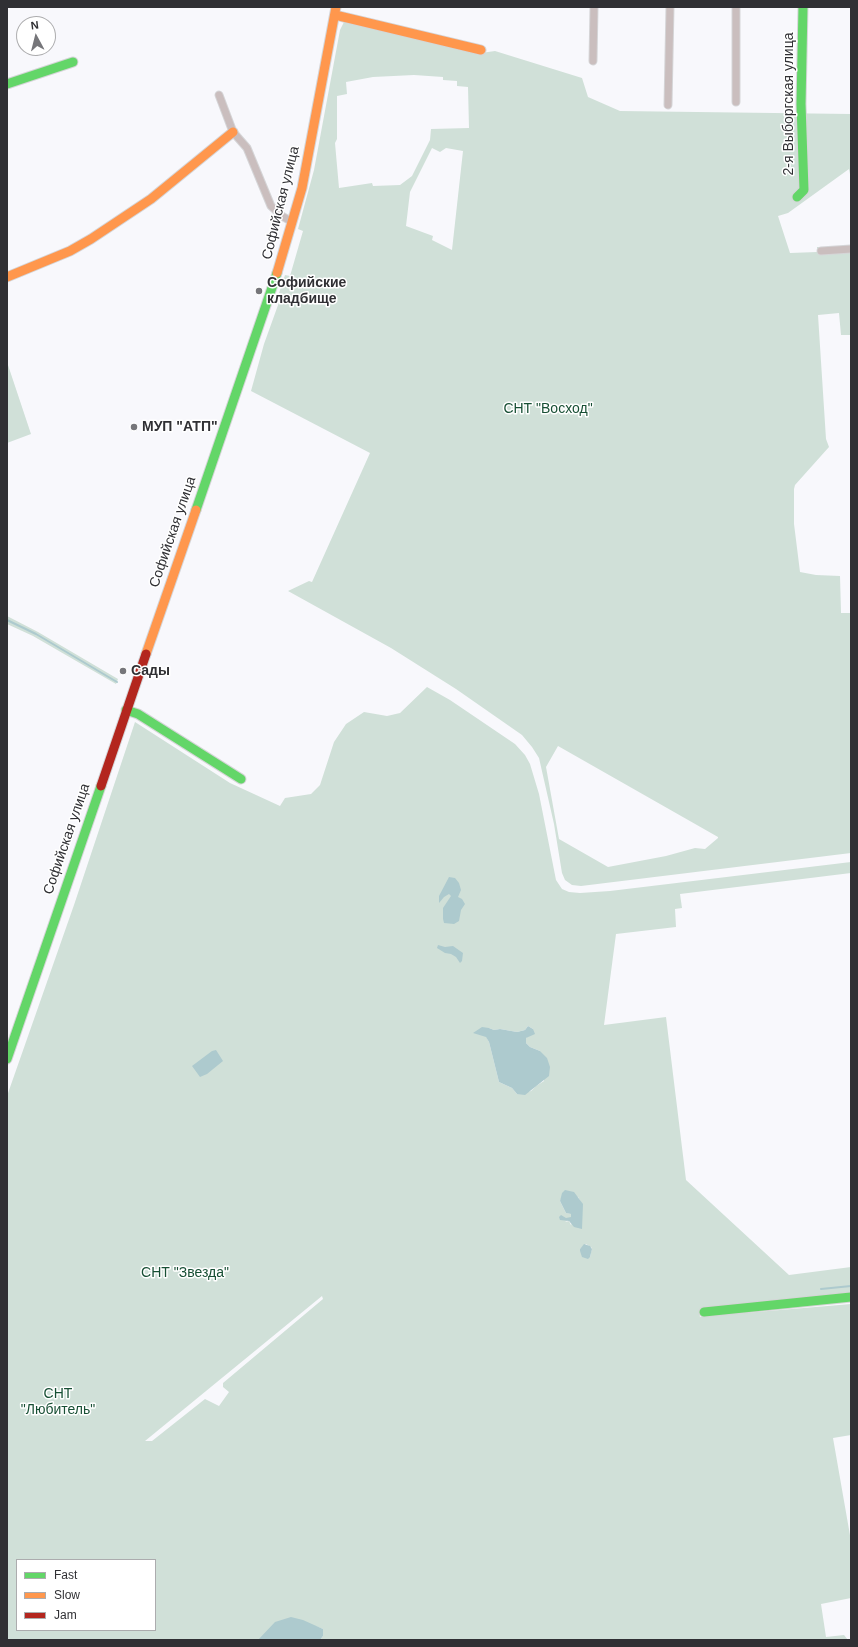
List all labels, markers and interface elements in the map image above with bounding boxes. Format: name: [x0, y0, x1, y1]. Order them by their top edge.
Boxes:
north arrow: [16, 16, 56, 56]
text: N: [30, 19, 39, 32]
street label: 2-я Выборгская улица: [781, 33, 797, 175]
street label: Софийская улица: [259, 145, 303, 261]
place label: Софийские кладбище: [267, 275, 346, 308]
marker: Софийские кладбище: [254, 286, 264, 296]
park label: СНТ "Восход": [503, 401, 593, 417]
place label: МУП "АТП": [142, 419, 218, 435]
marker: МУП "АТП": [129, 422, 139, 432]
street label: Софийская улица: [146, 474, 200, 590]
place label: Сады: [131, 663, 170, 679]
marker: Сады: [118, 666, 128, 676]
street label: Софийская улица: [40, 781, 94, 897]
park label: СНТ "Звезда": [141, 1265, 229, 1281]
park label: СНТ "Любитель": [21, 1386, 95, 1418]
legend: [16, 1559, 156, 1631]
text: Fast: [54, 1568, 77, 1582]
text: Slow: [54, 1588, 80, 1602]
text: Jam: [54, 1608, 77, 1622]

